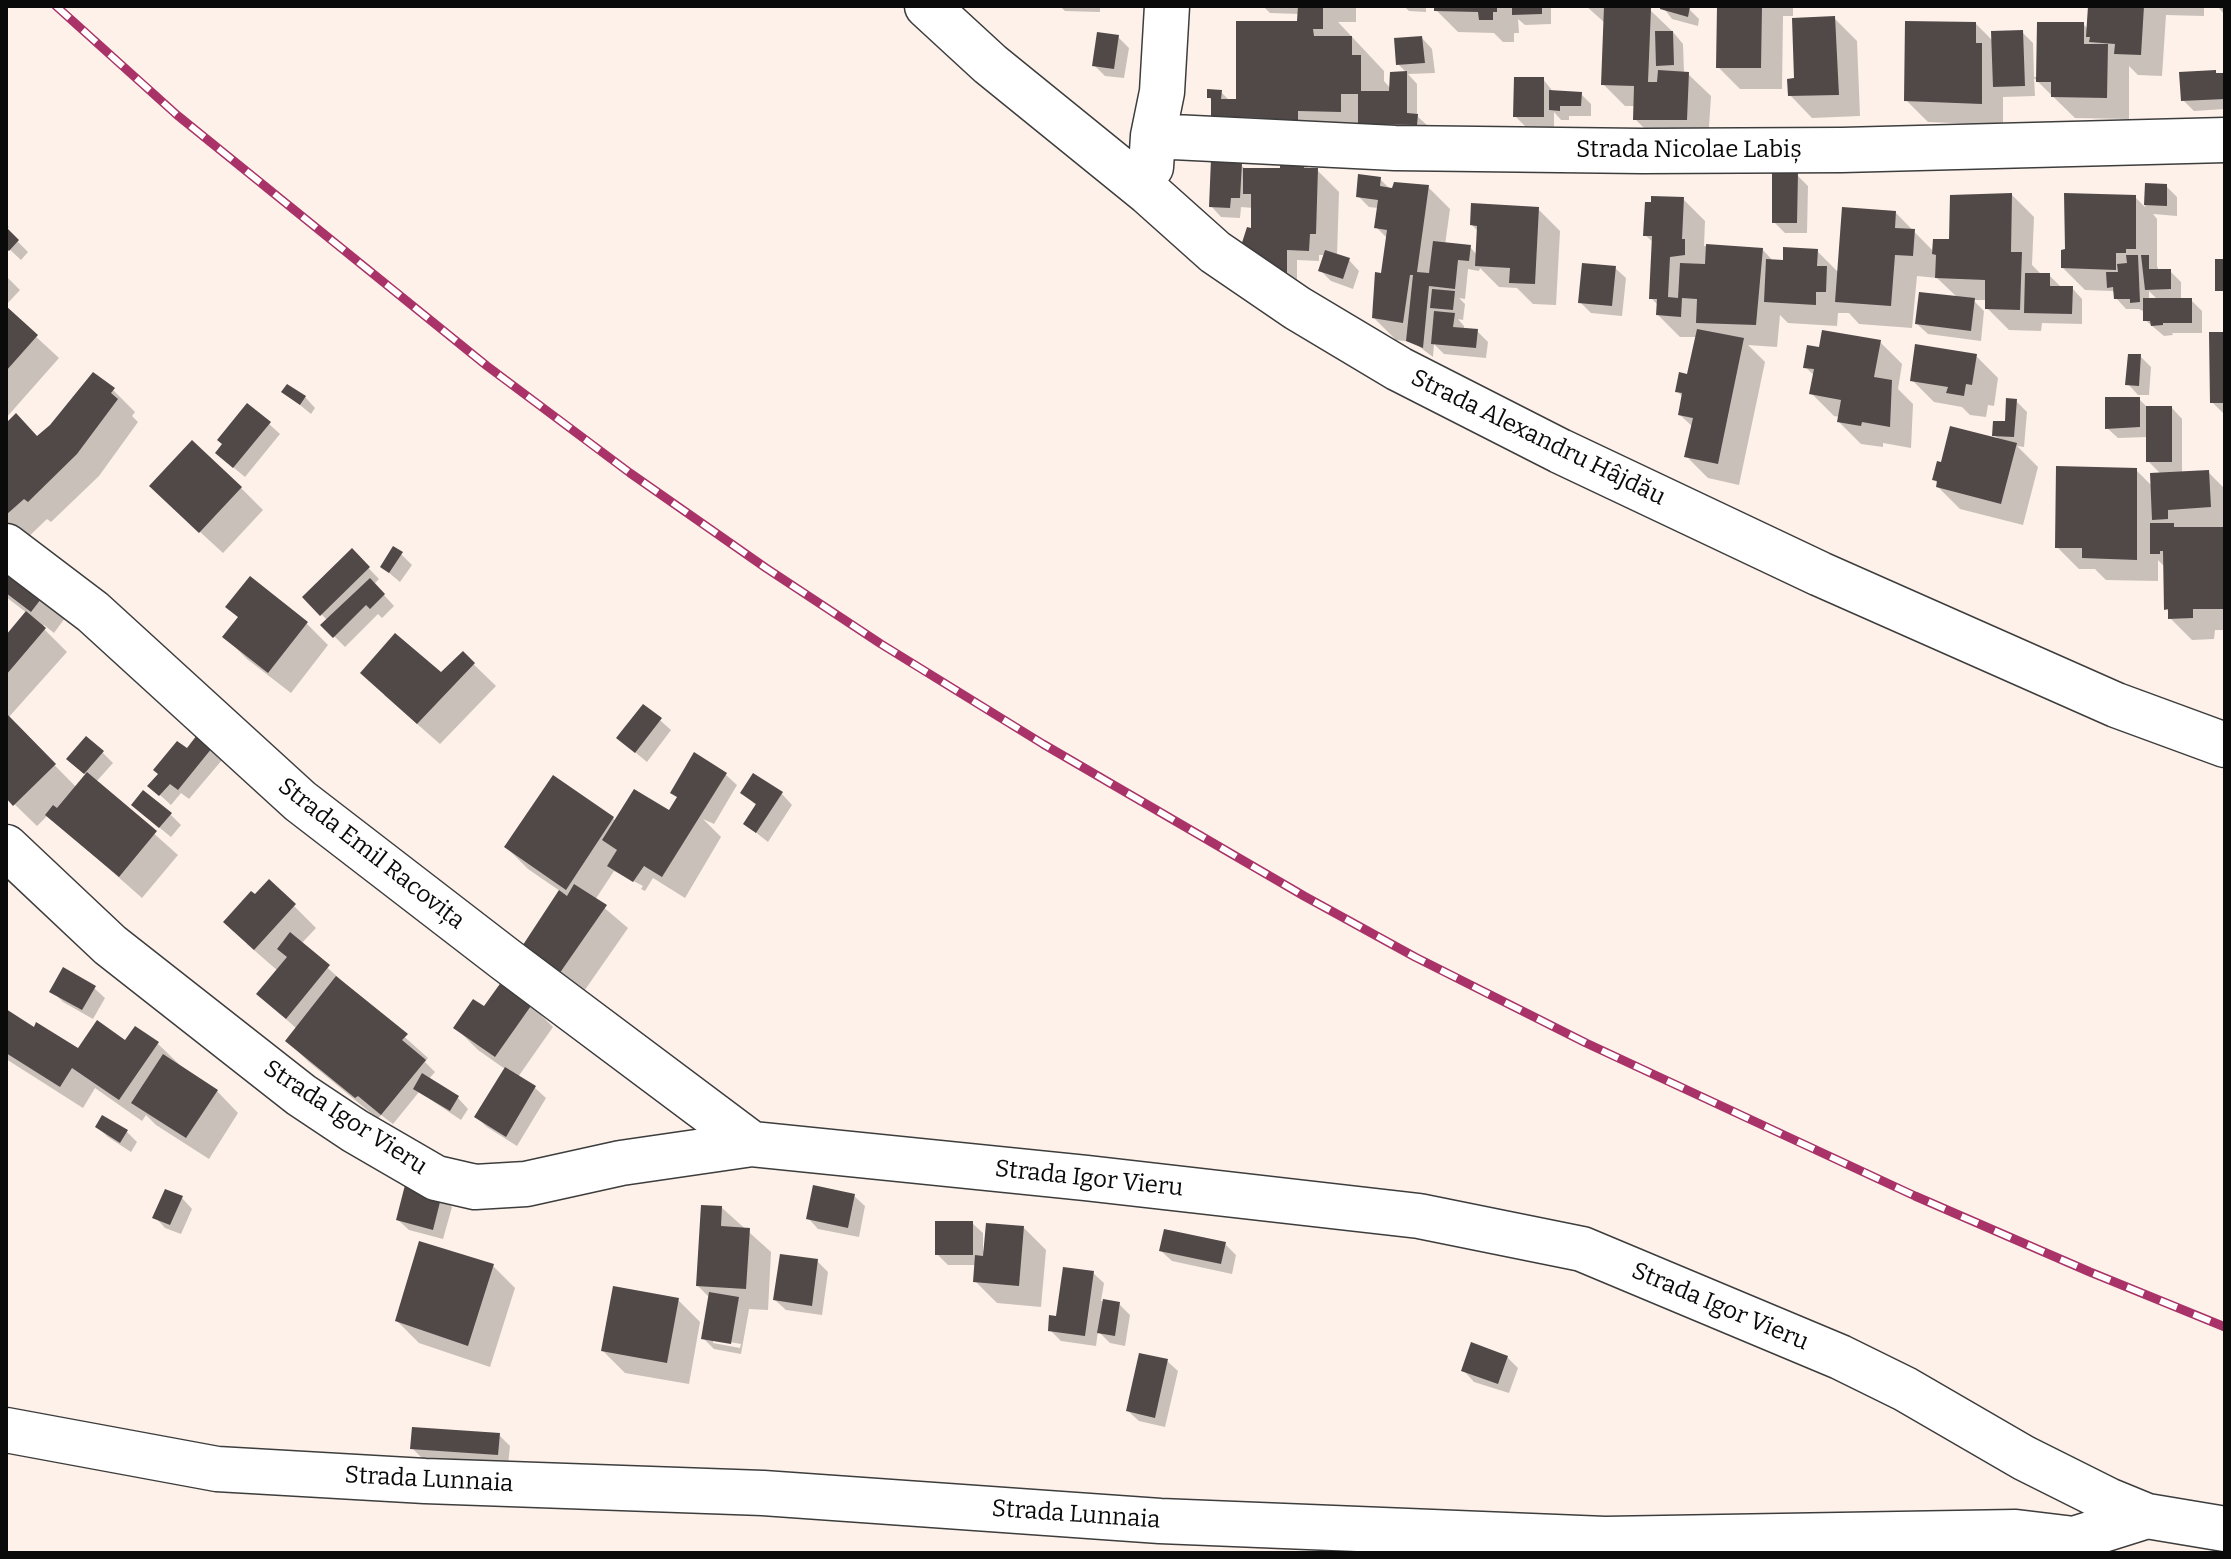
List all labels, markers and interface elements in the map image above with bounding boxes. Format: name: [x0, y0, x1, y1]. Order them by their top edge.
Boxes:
street label: Strada Nicolae Labiș: [1576, 136, 1802, 164]
street label: Strada Alexandru Hâjdău: [1406, 364, 1670, 512]
street label: Strada Emil Racovița: [272, 772, 470, 936]
street label: Strada Igor Vieru: [258, 1054, 432, 1182]
street label: Strada Igor Vieru: [993, 1155, 1185, 1203]
street label: Strada Igor Vieru: [1627, 1257, 1813, 1357]
street label: Strada Lunnaia: [344, 1461, 514, 1499]
street label: Strada Lunnaia: [991, 1495, 1161, 1535]

